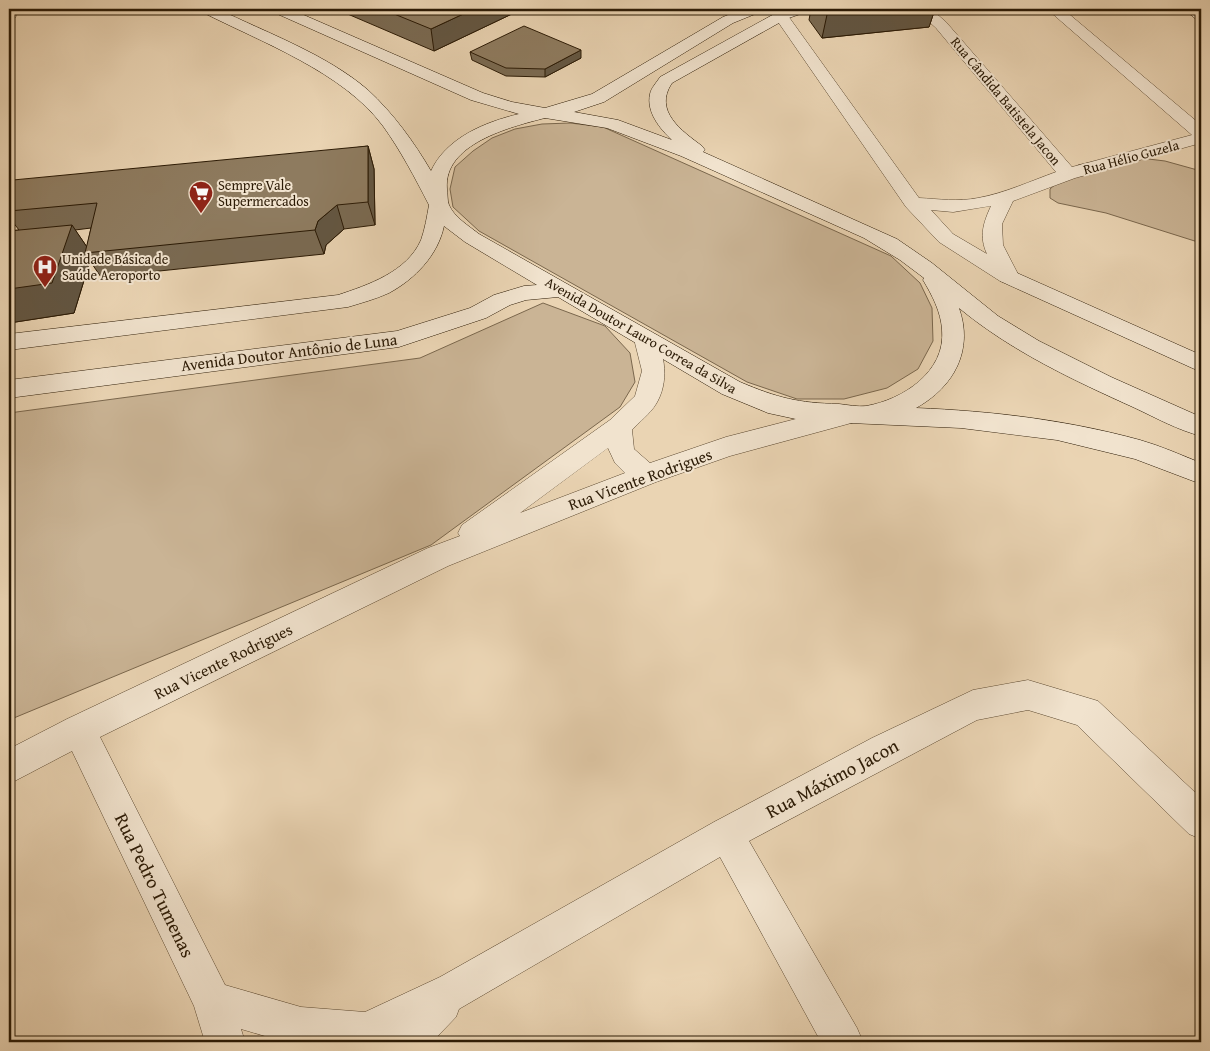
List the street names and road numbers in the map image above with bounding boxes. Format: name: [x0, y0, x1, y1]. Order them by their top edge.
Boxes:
street label: Rua Cândida Batistela Jacon: [946, 32, 1066, 170]
street label: Rua Hélio Guzela: [1081, 135, 1181, 179]
street label: Avenida Doutor Lauro Correa da Silva: [541, 272, 741, 398]
street label: Avenida Doutor Antônio de Luna: [179, 327, 399, 377]
street label: Rua Vicente Rodrigues: [565, 442, 715, 516]
street label: Rua Vicente Rodrigues: [150, 617, 296, 705]
street label: Rua Máximo Jacon: [760, 731, 904, 825]
street label: Rua Pedro Tumenas: [108, 808, 202, 962]

